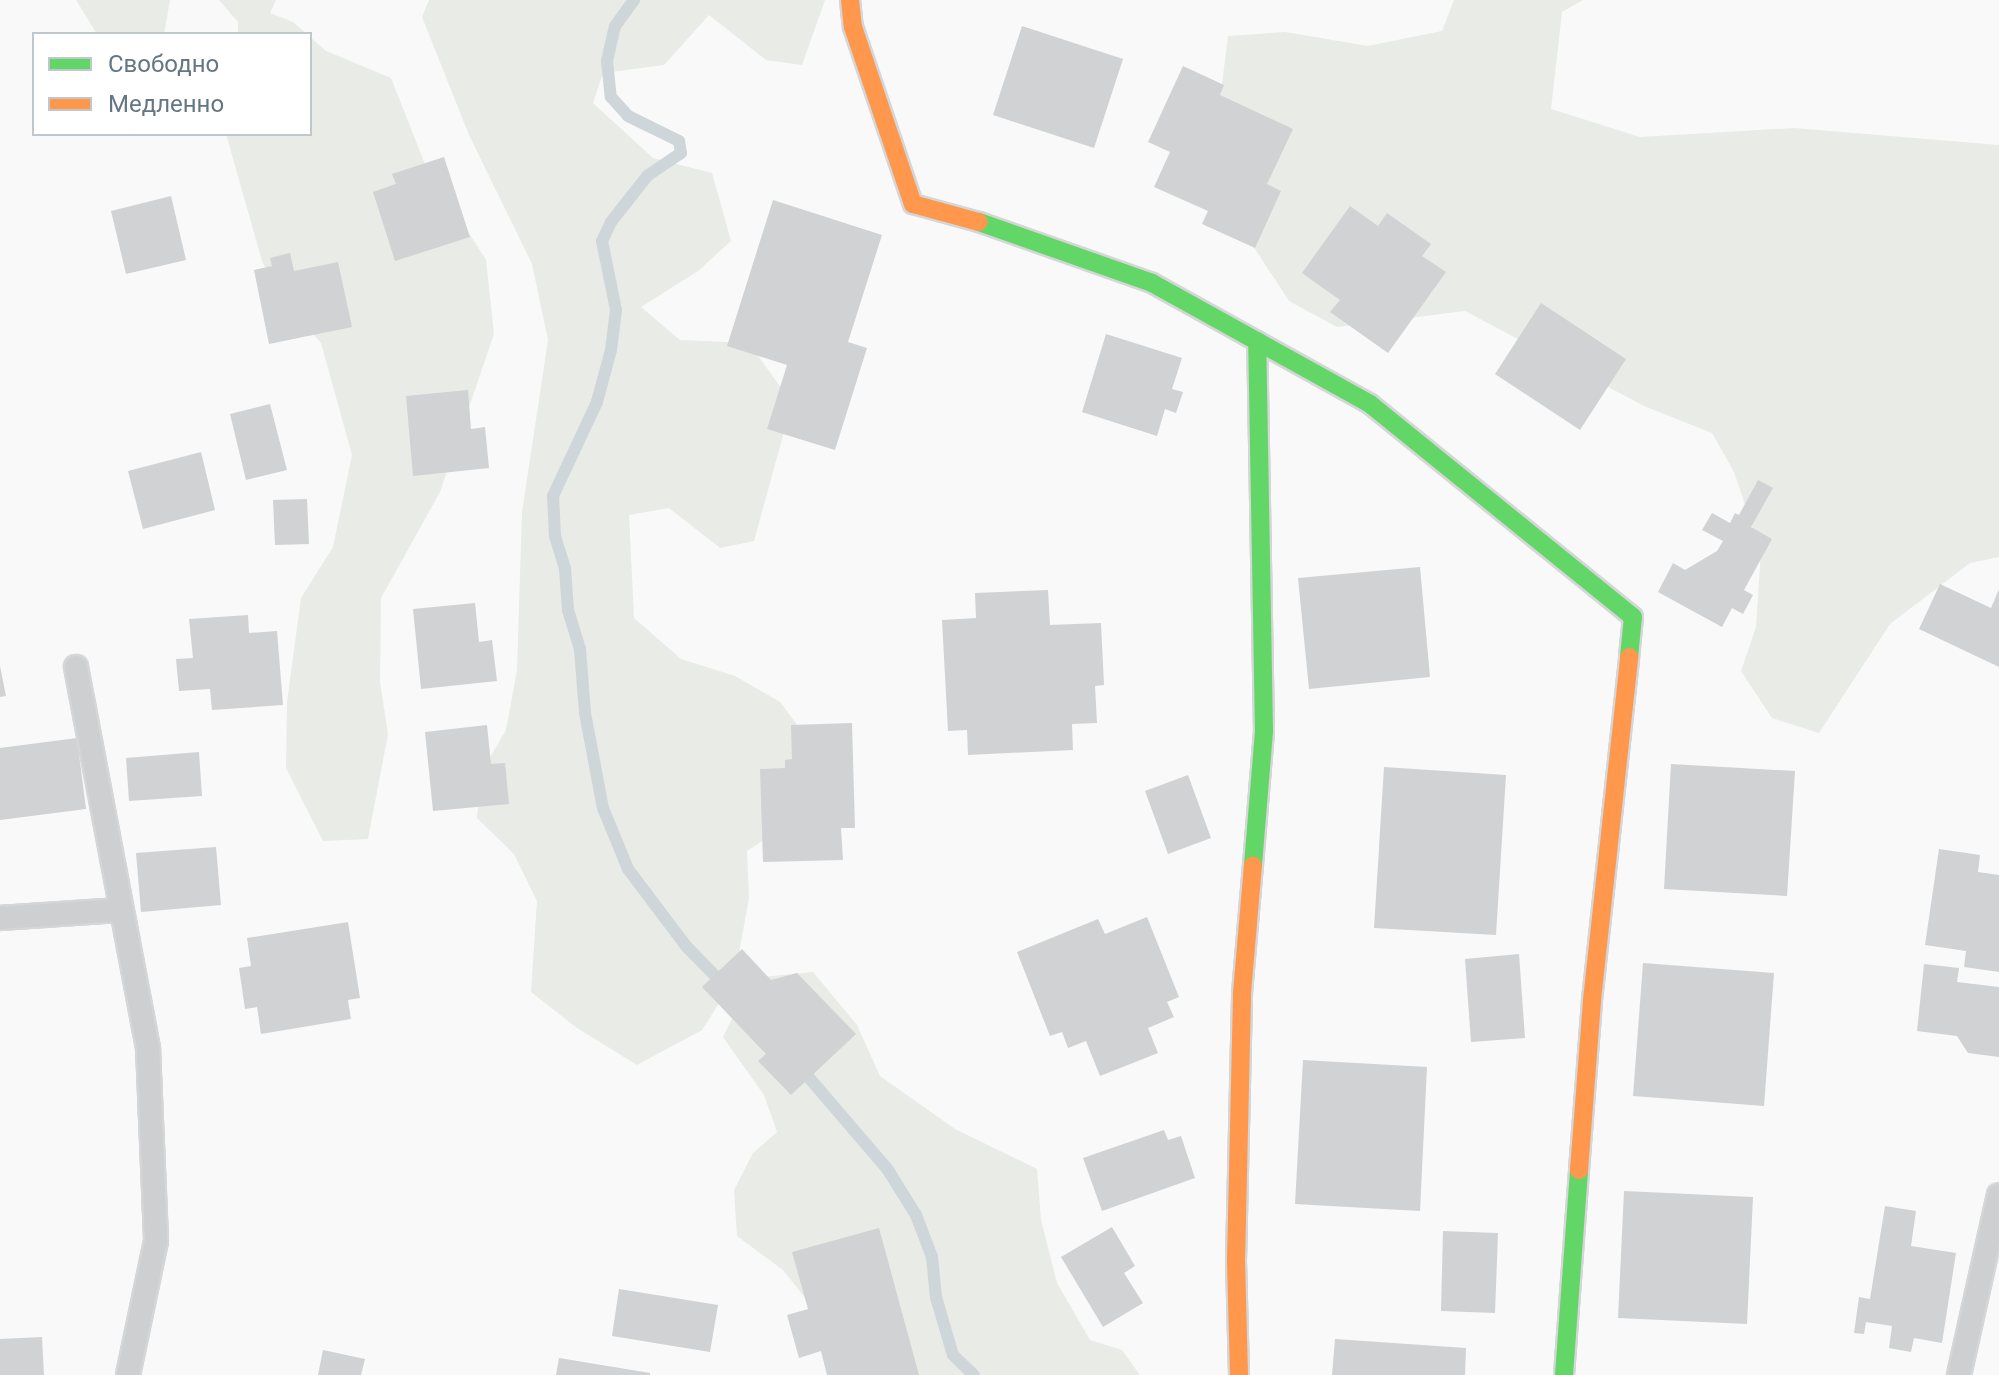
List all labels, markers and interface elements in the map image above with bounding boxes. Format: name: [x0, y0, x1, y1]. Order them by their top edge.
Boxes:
legend: [32, 32, 312, 136]
text: Свободно: [108, 50, 219, 78]
text: Медленно: [108, 90, 224, 118]

